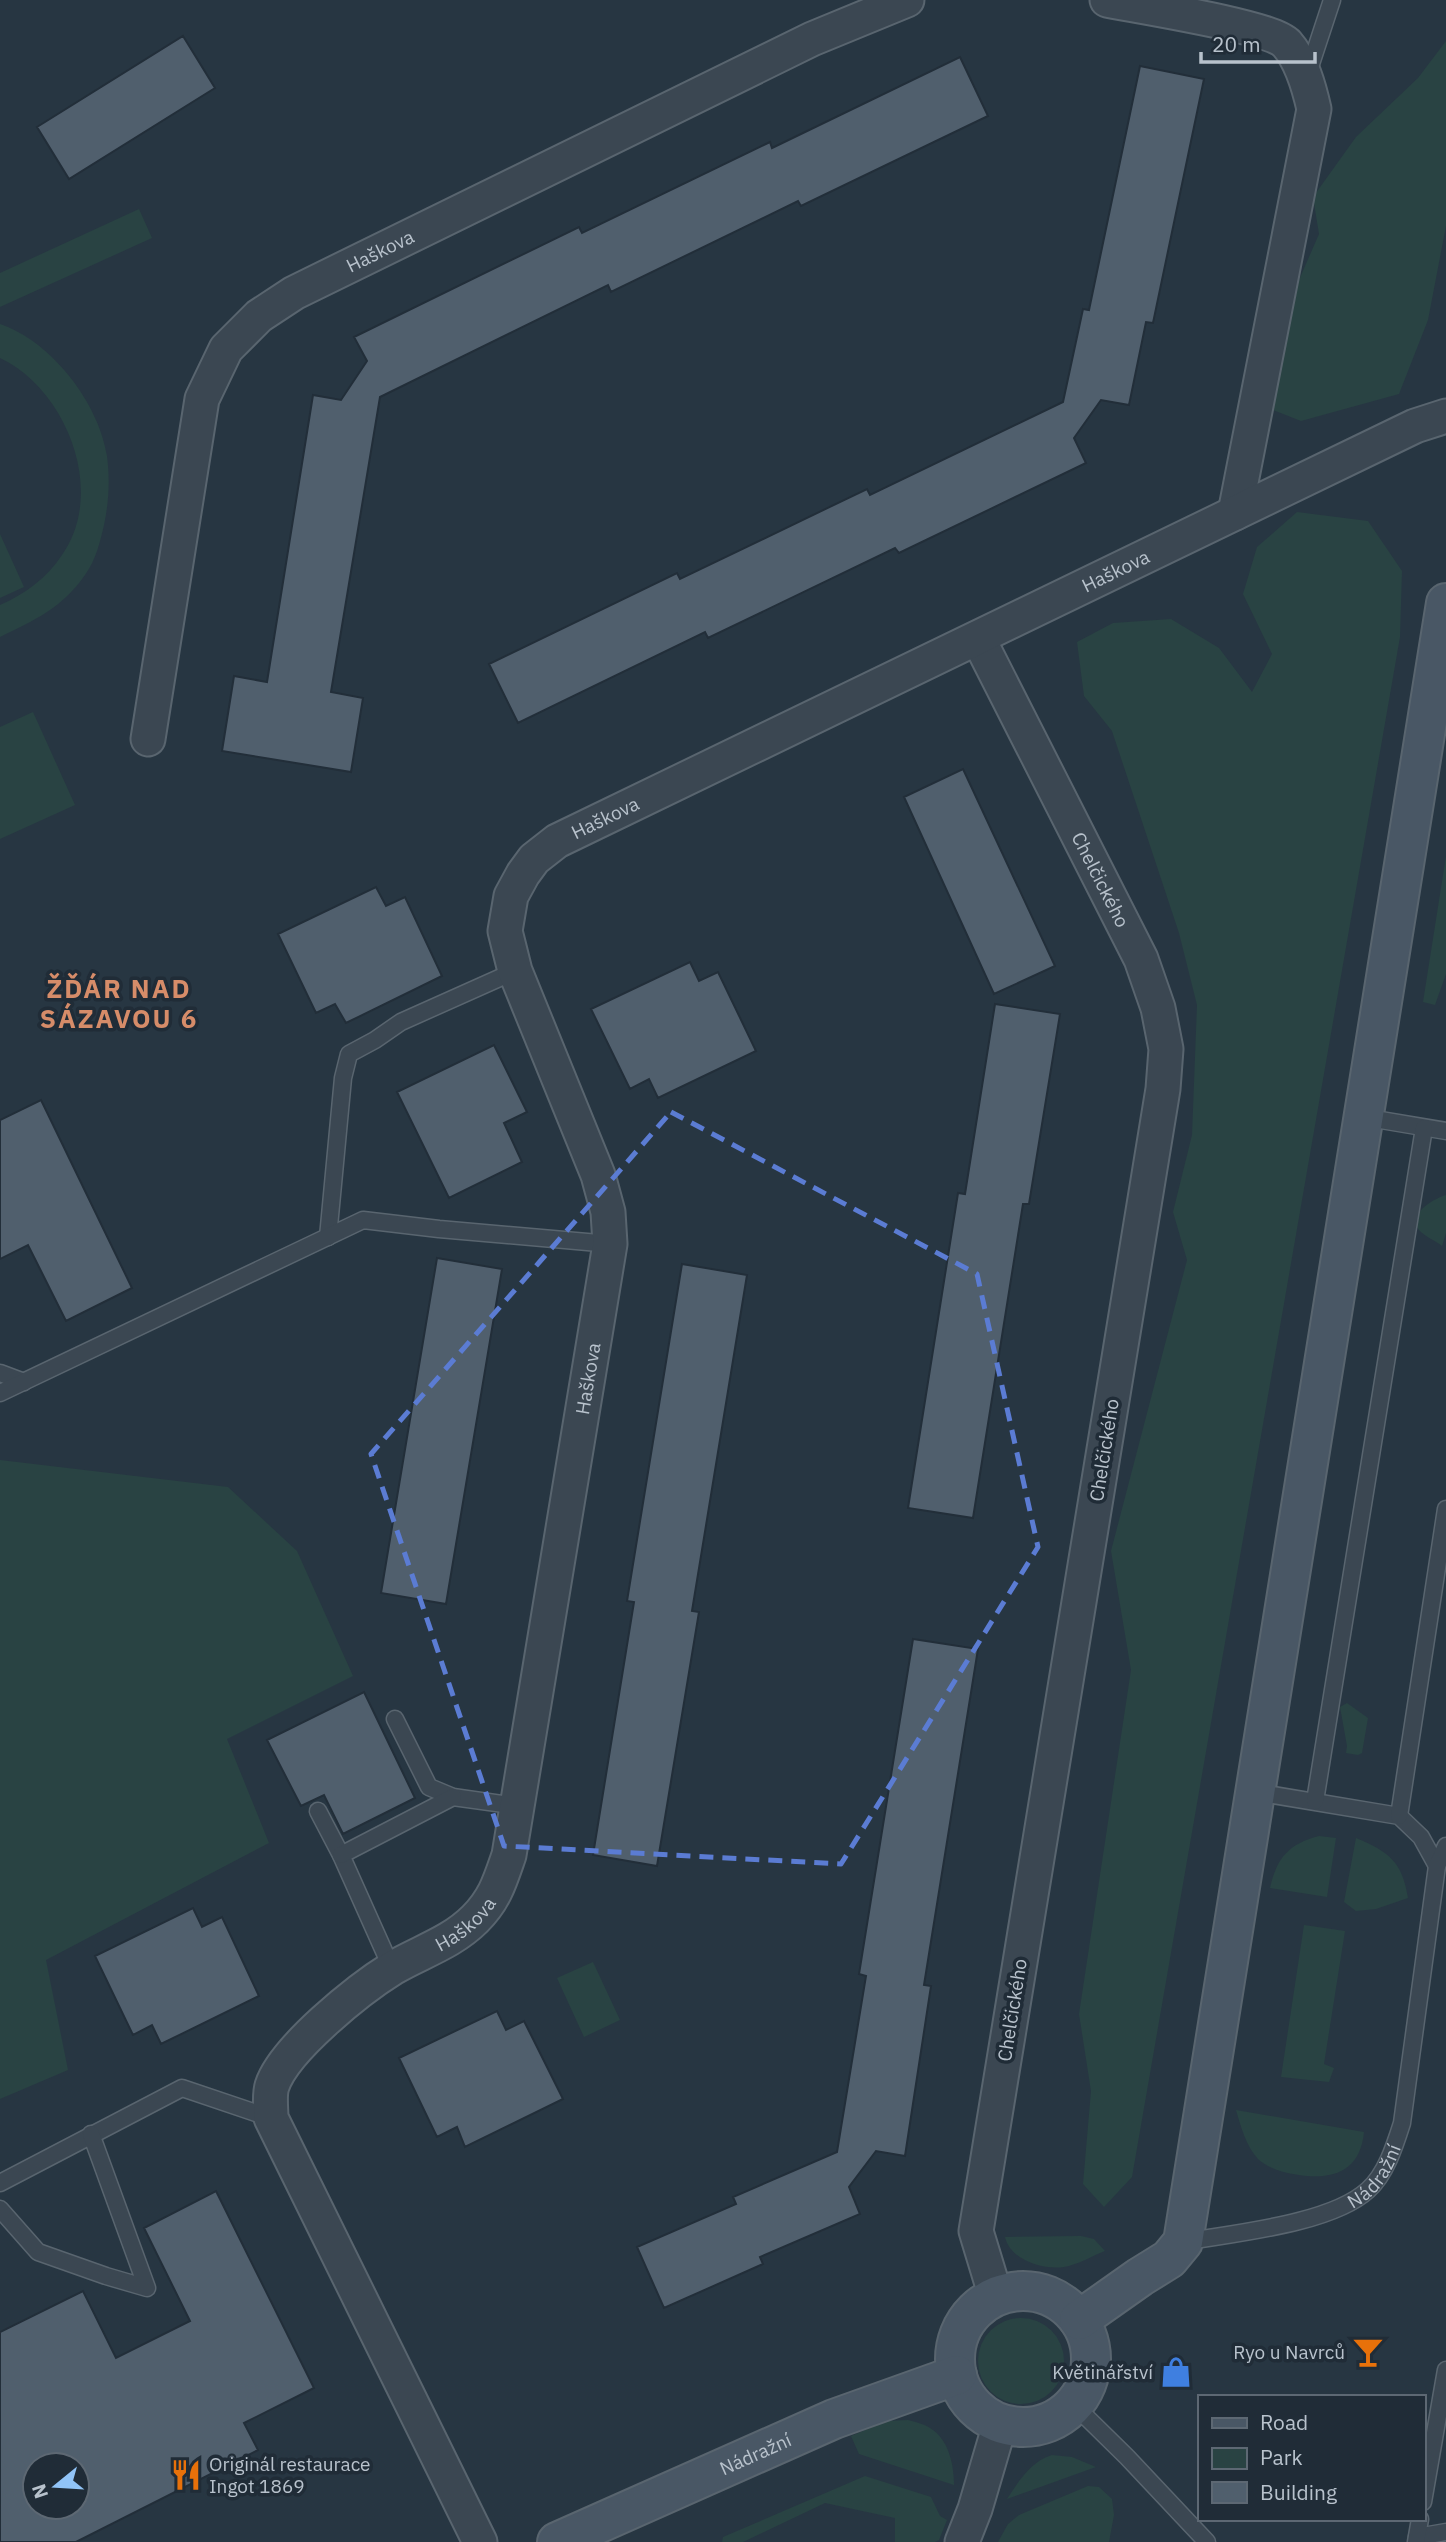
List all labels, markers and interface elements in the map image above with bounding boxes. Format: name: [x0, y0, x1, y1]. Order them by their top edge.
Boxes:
scale bar: [1201, 21, 1315, 65]
text: 20 m: [1212, 30, 1261, 58]
street label: Haškova: [342, 224, 418, 278]
street label: Haškova: [1078, 544, 1153, 597]
street label: Haškova: [567, 791, 643, 844]
street label: Chelčického: [1067, 828, 1135, 931]
district label: ŽĎÁR NAD SÁZAVOU 6: [40, 971, 198, 1035]
street label: Haškova: [570, 1341, 606, 1416]
street label: Chelčického: [1084, 1397, 1124, 1503]
street label: Haškova: [431, 1892, 501, 1956]
street label: Chelčického: [992, 1957, 1032, 2063]
street label: Nádražní: [1343, 2141, 1406, 2214]
bar icon: Ryo u Navrců: [1351, 2335, 1385, 2369]
place label: Ryo u Navrců: [1233, 2340, 1345, 2364]
shop icon: Květinářství: [1159, 2355, 1193, 2389]
place label: Květinářství: [1052, 2360, 1153, 2384]
legend: [1198, 2395, 1425, 2521]
text: Road: [1260, 2408, 1308, 2436]
street label: Nádražní: [716, 2427, 795, 2480]
text: Park: [1260, 2443, 1303, 2471]
north arrow: [21, 2451, 91, 2521]
place label: Originál restaurace Ingot 1869: [209, 2452, 371, 2498]
restaurant icon: Originál restaurace Ingot 1869: [169, 2458, 203, 2492]
text: Building: [1260, 2478, 1337, 2506]
text: N: [26, 2481, 53, 2502]

